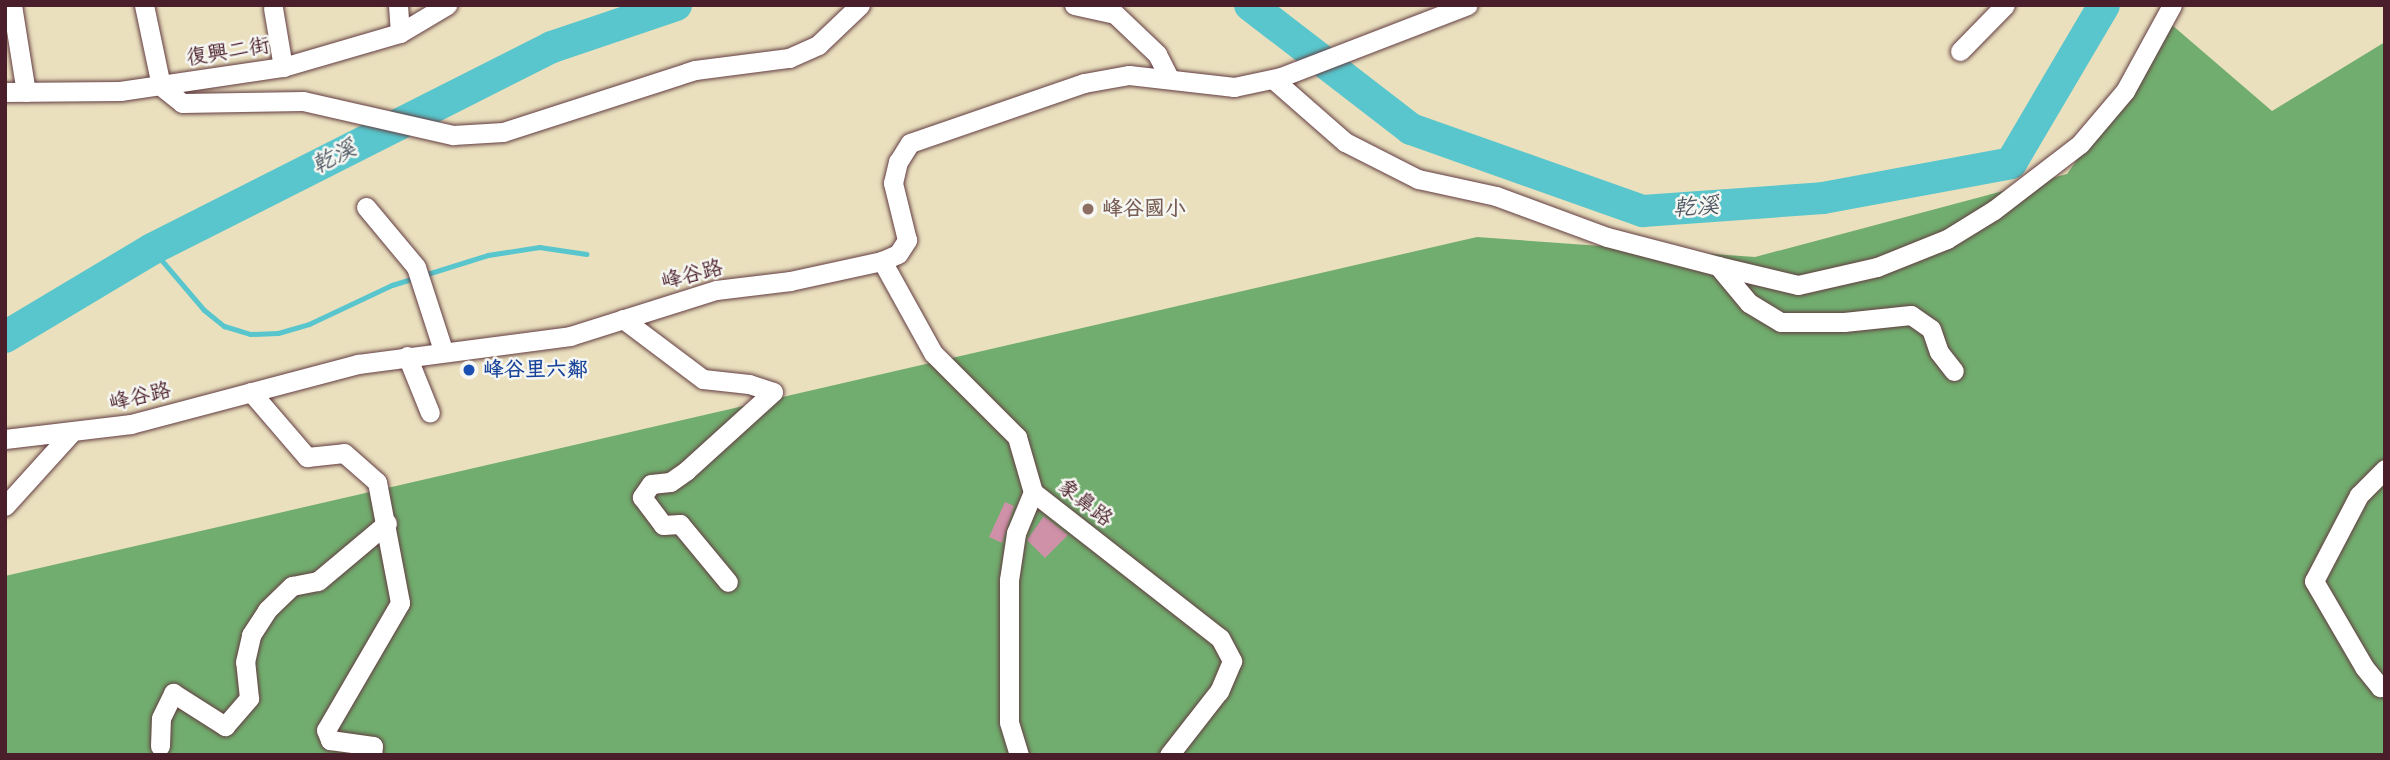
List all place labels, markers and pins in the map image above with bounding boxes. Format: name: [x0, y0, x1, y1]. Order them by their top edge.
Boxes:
place label: 峰谷國小: [1102, 196, 1186, 222]
marker: 峰谷國小: [1080, 201, 1096, 217]
place label: 峰谷里六鄰: [483, 357, 588, 383]
marker: 峰谷里六鄰: [461, 362, 477, 378]

